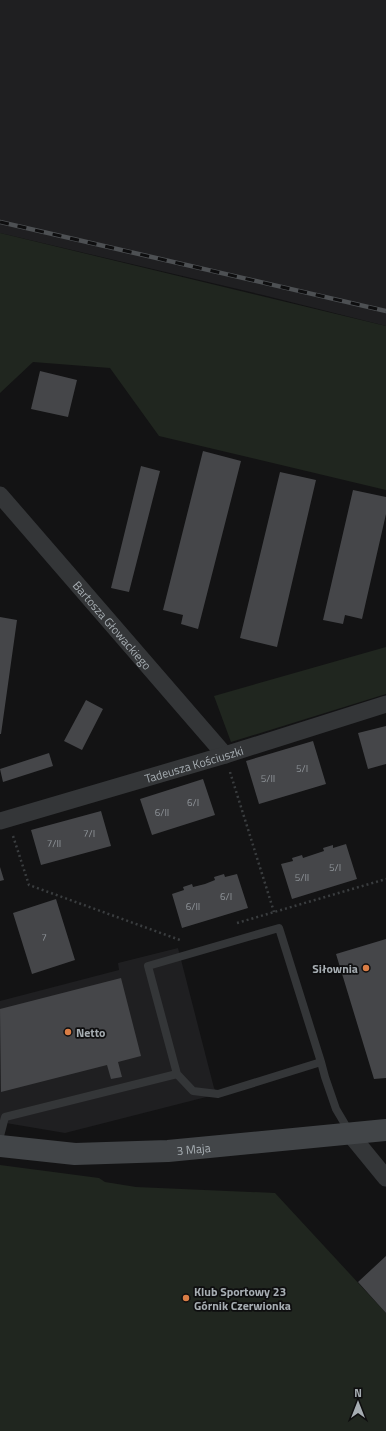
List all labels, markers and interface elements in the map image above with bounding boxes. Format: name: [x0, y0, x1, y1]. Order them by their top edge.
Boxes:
street label: Bartosza Głowackiego: [69, 576, 157, 674]
street label: Tadeusza Kościuszki: [142, 740, 246, 788]
house number: 5/I: [296, 761, 308, 776]
house number: 5/II: [261, 771, 275, 786]
house number: 6/I: [187, 795, 199, 810]
house number: 6/II: [155, 805, 169, 820]
house number: 7/I: [83, 826, 95, 841]
house number: 7/II: [47, 836, 61, 851]
house number: 5/I: [329, 860, 341, 875]
house number: 5/II: [295, 870, 309, 885]
house number: 6/I: [220, 889, 232, 904]
house number: 6/II: [186, 899, 200, 914]
house number: 7: [41, 930, 47, 945]
place label: Siłownia: [312, 959, 358, 978]
marker: Siłownia: [361, 963, 371, 973]
place label: Netto: [76, 1023, 105, 1042]
marker: Netto: [63, 1027, 73, 1037]
street label: 3 Maja: [176, 1137, 211, 1160]
place label: Klub Sportowy 23 Górnik Czerwionka: [194, 1282, 291, 1315]
marker: Klub Sportowy 23 Górnik Czerwionka: [181, 1293, 191, 1303]
north arrow: [338, 1383, 378, 1423]
text: N: [354, 1385, 362, 1401]

